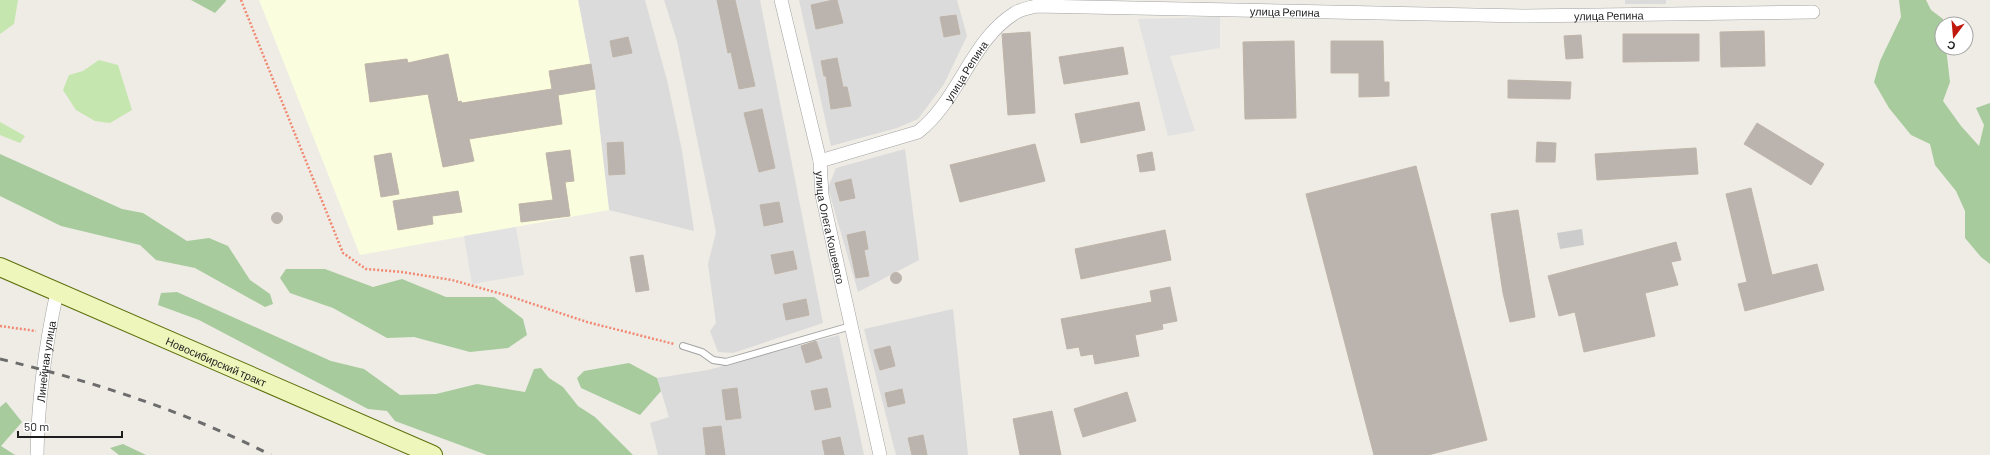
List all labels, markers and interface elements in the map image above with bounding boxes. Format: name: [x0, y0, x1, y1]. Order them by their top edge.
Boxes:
street label: улица Репина: [1250, 4, 1321, 18]
street label: улица Репина: [1574, 8, 1645, 22]
north arrow: [1934, 16, 1974, 56]
street label: улица Репина: [941, 37, 990, 104]
text: С: [1945, 39, 1957, 53]
street label: улица Олега Кошевого: [814, 171, 848, 285]
street label: Линейная улица: [33, 319, 58, 403]
street label: Новосибирский тракт: [164, 333, 269, 389]
scale bar: [18, 413, 122, 439]
text: 50 m: [24, 419, 49, 433]

